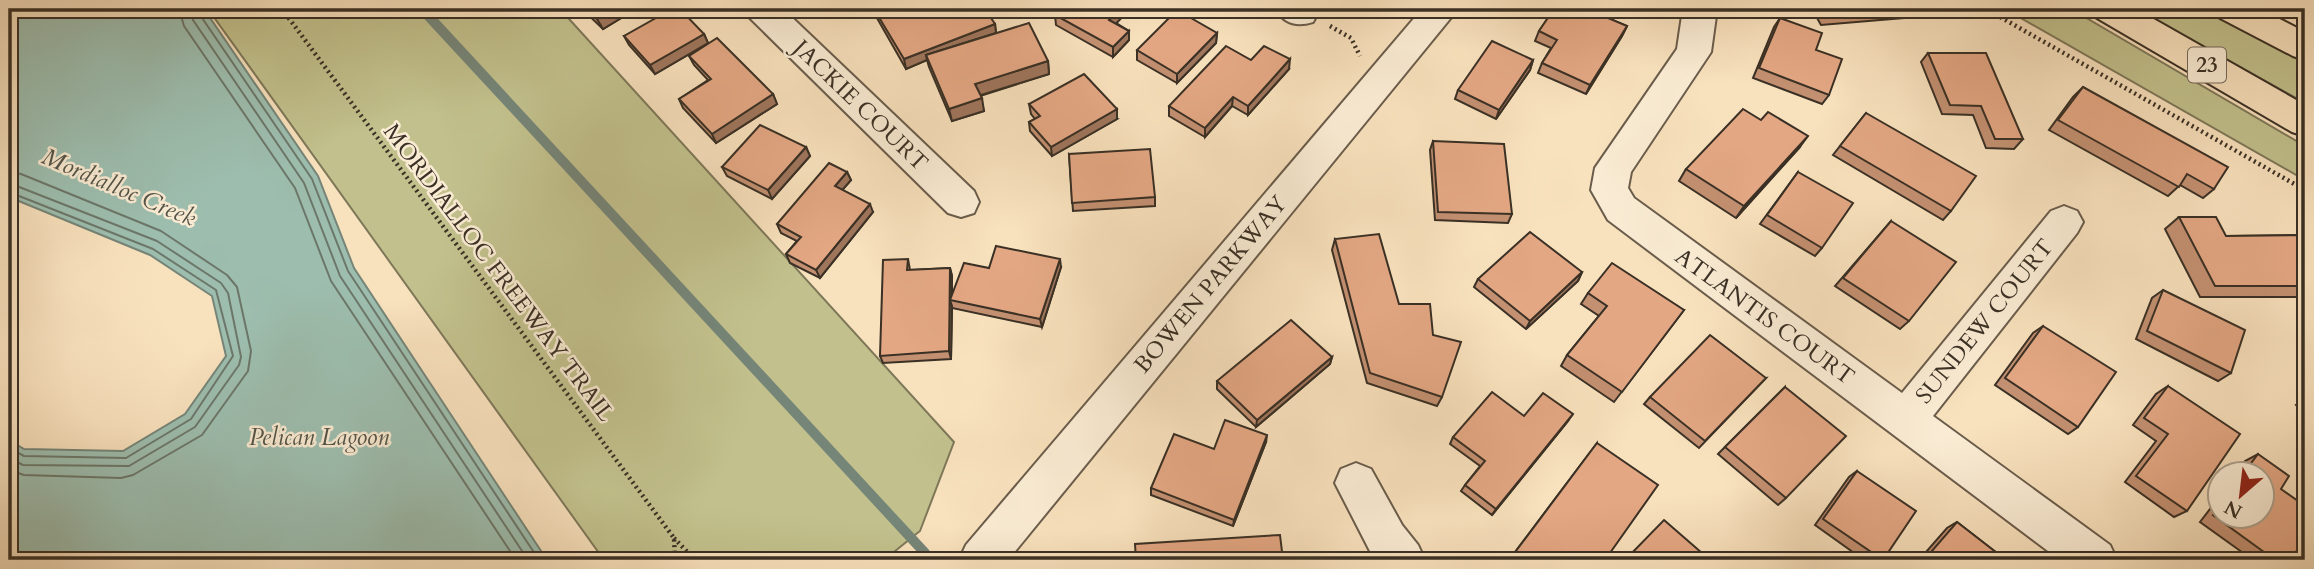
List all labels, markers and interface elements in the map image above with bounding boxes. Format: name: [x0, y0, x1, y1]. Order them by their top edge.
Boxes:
street label: JACKIE COURT: [784, 31, 935, 178]
road number: 23: [2188, 48, 2226, 82]
street label: MORDIALLOC FREEWAY TRAIL: [376, 117, 621, 428]
water label: Mordialloc Creek: [37, 140, 201, 235]
street label: BOWEN PARKWAY: [1127, 188, 1294, 380]
street label: SUNDEW COURT: [1908, 232, 2061, 410]
street label: ATLANTIS COURT: [1669, 241, 1861, 392]
water label: Pelican Lagoon: [249, 421, 389, 454]
north arrow: [2206, 461, 2276, 530]
text: N: [2220, 494, 2247, 524]

